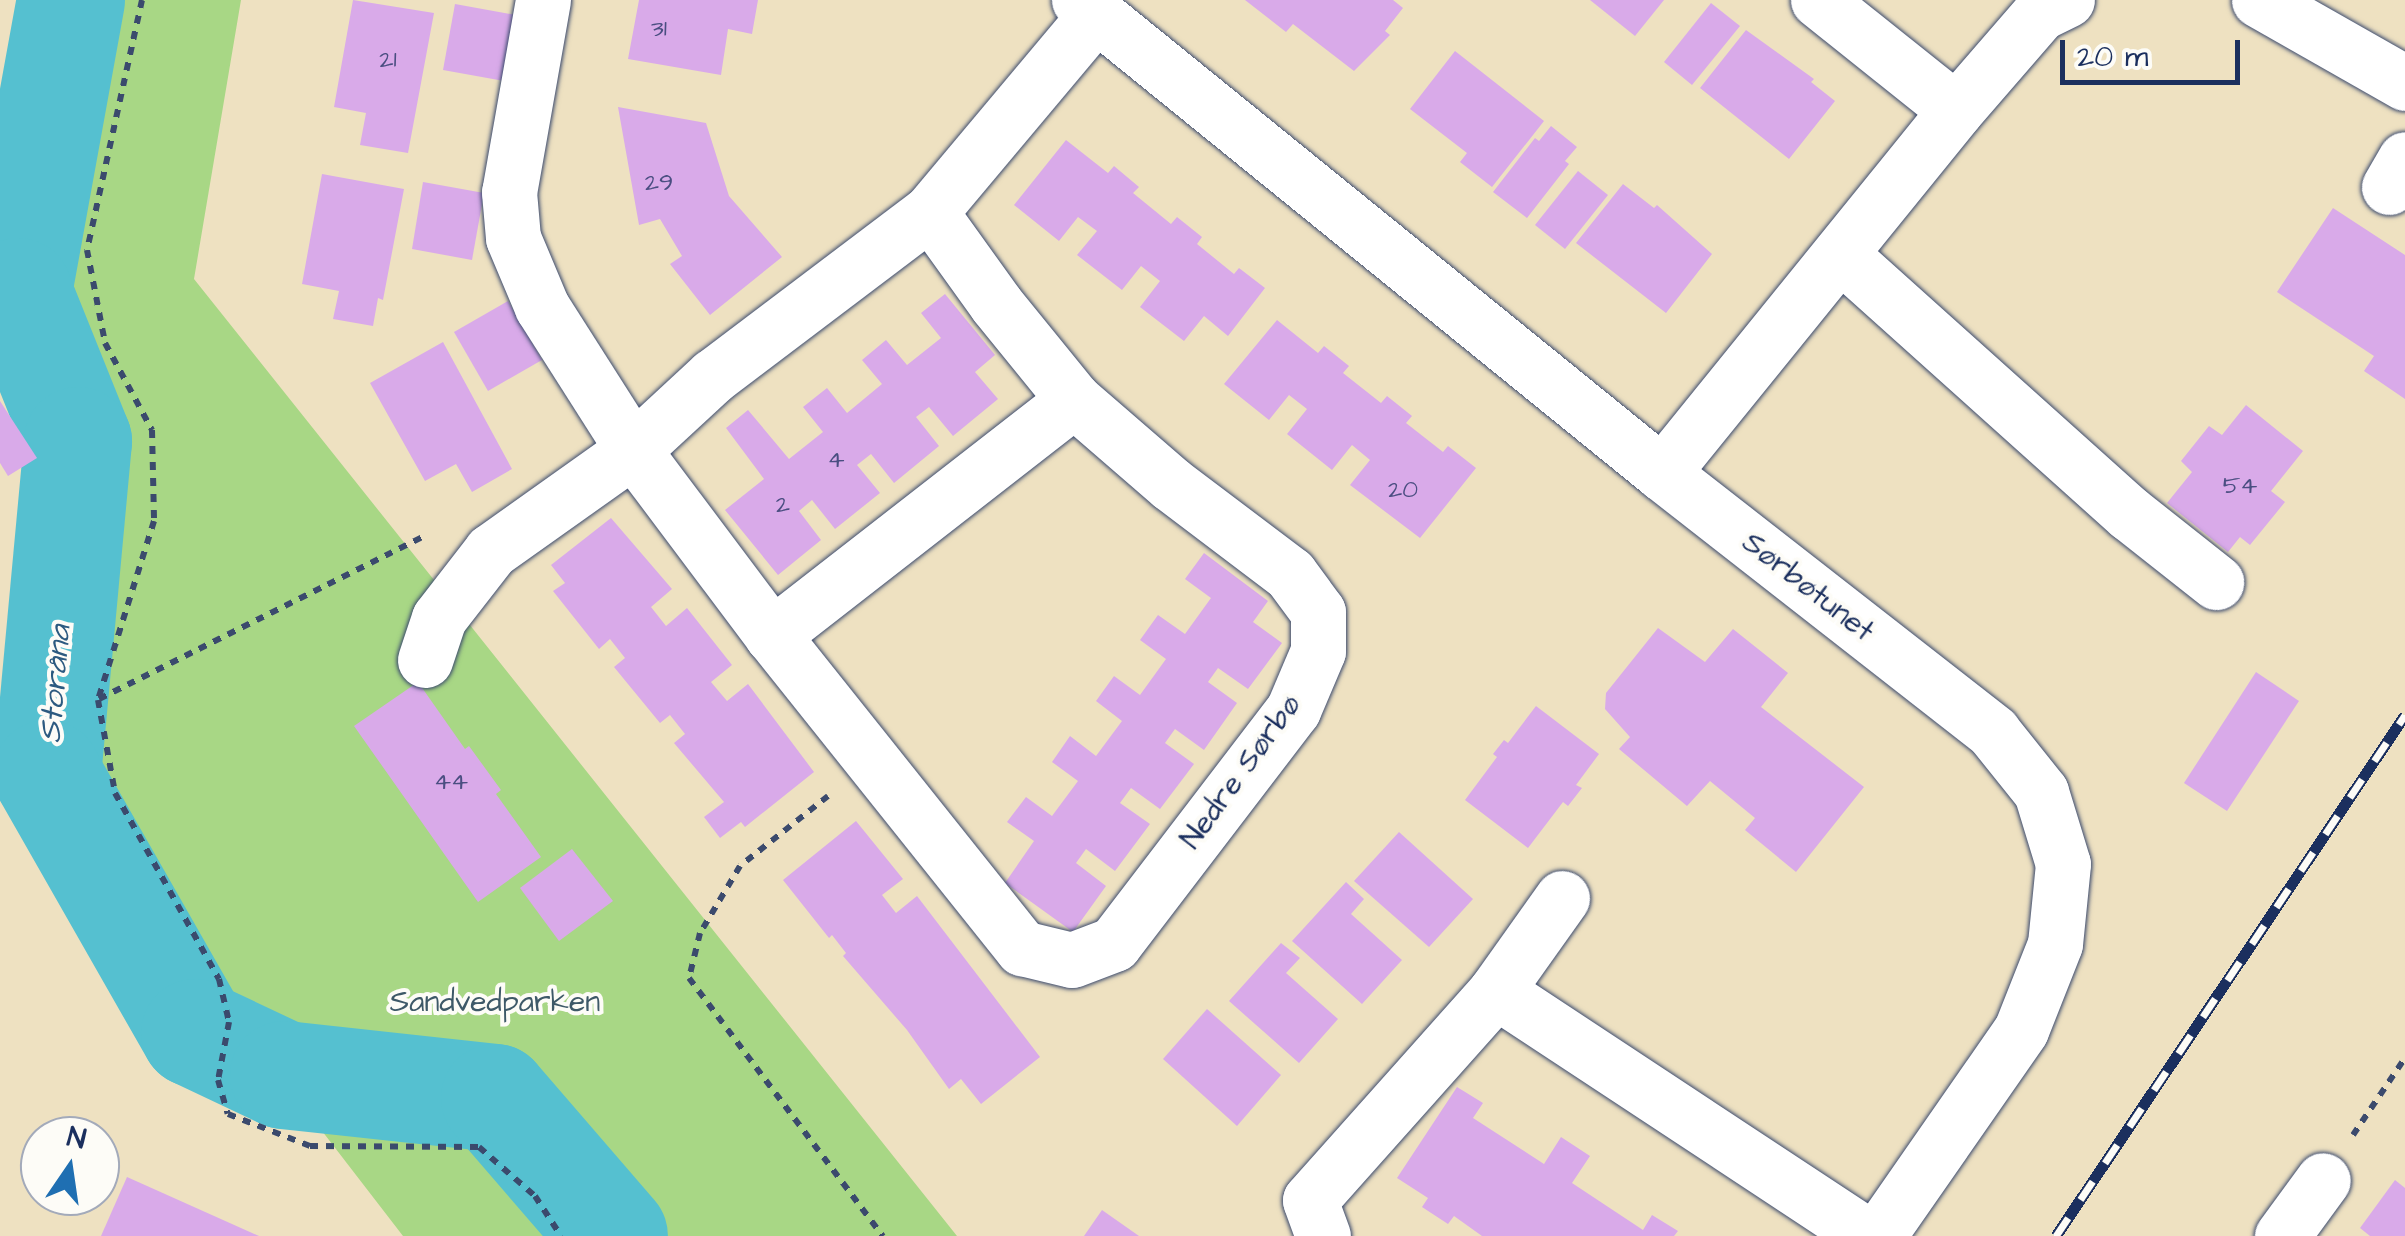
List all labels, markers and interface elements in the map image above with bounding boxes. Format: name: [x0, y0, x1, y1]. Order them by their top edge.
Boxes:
house number: 31: [651, 14, 667, 44]
scale bar: [2065, 20, 2245, 82]
text: 20 m: [2077, 36, 2148, 78]
house number: 21: [379, 45, 397, 75]
house number: 29: [645, 168, 673, 198]
house number: 4: [827, 445, 845, 475]
house number: 54: [2223, 471, 2257, 501]
house number: 20: [1388, 475, 1418, 505]
house number: 2: [776, 490, 790, 520]
street label: Sørbøtunet: [1735, 524, 1881, 650]
water label: Storåna: [32, 624, 80, 744]
street label: Nedre Sørbø: [1173, 688, 1309, 856]
house number: 44: [434, 767, 468, 797]
park label: Sandvedparken: [390, 984, 600, 1020]
north arrow: [20, 1116, 120, 1216]
text: N: [63, 1117, 89, 1159]

